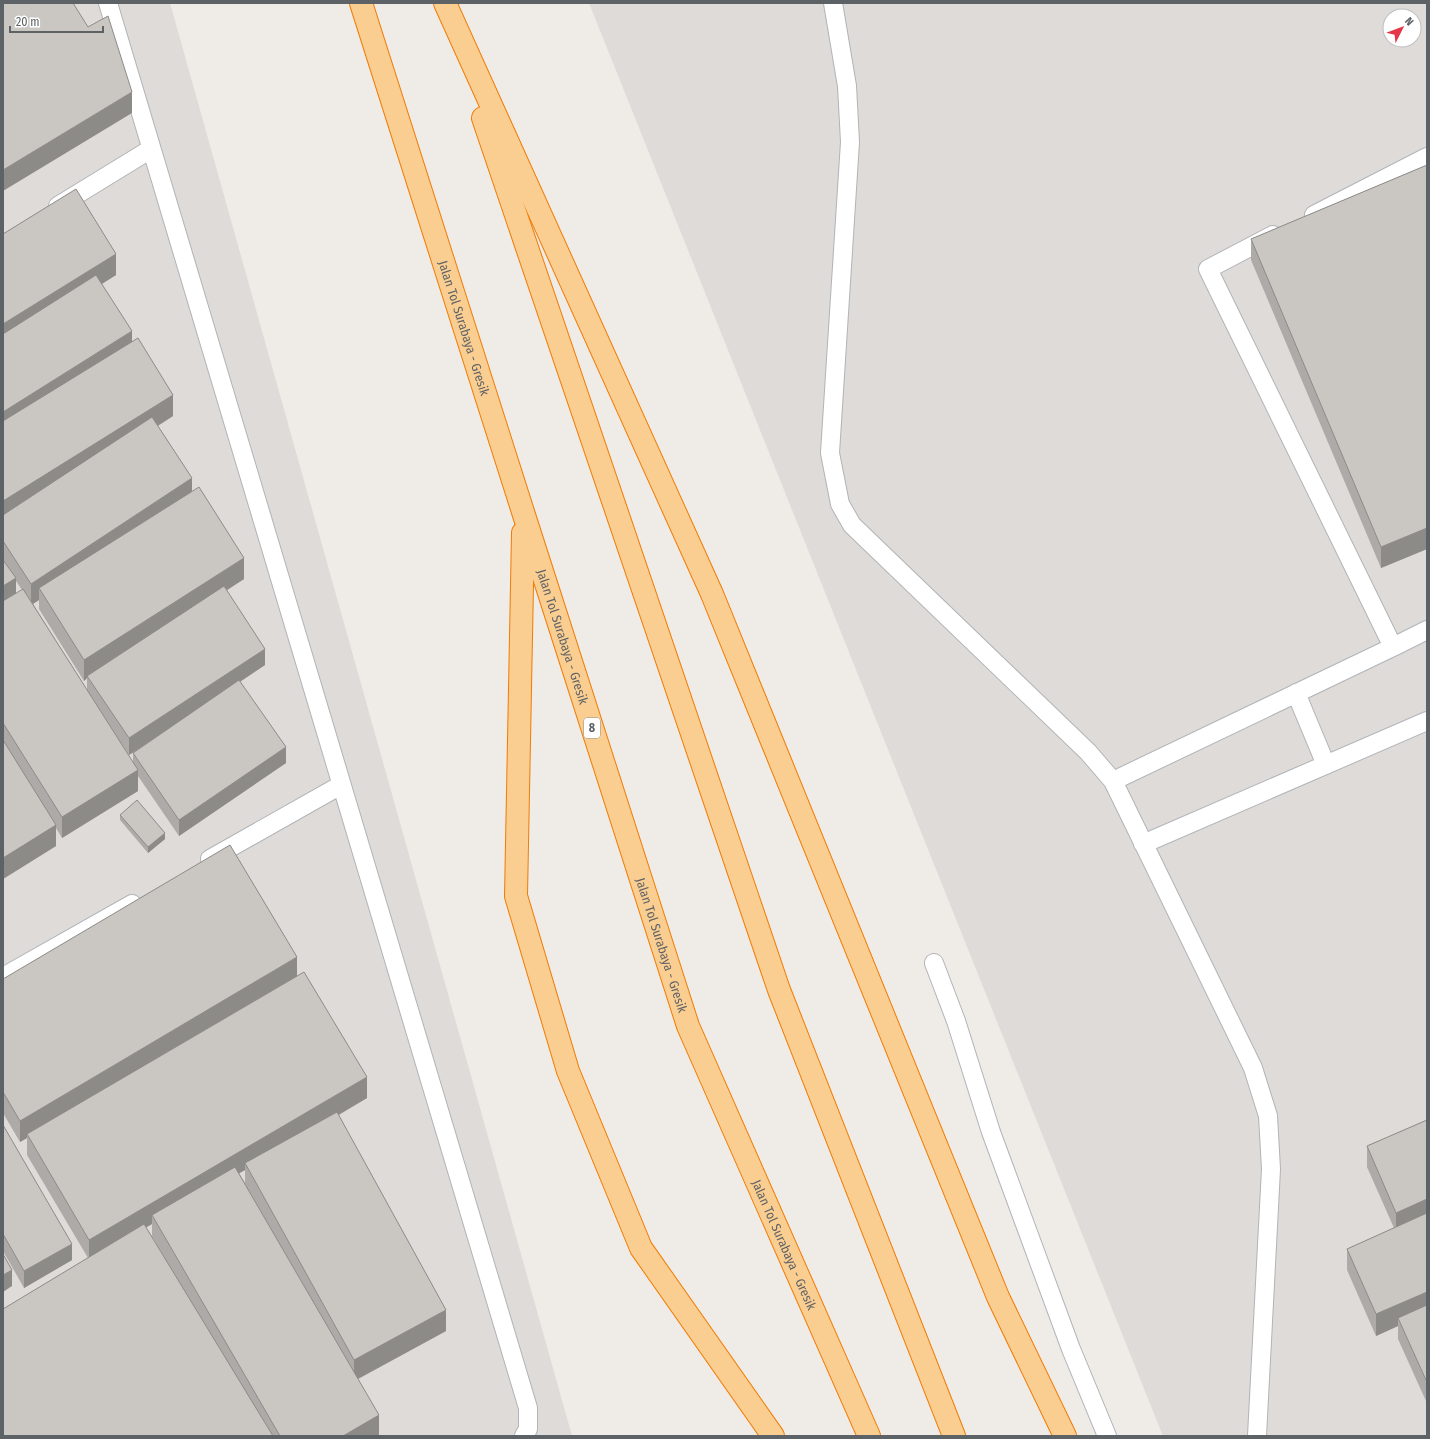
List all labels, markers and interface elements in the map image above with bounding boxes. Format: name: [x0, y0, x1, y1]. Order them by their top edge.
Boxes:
scale bar: [10, 8, 103, 34]
north arrow: [1382, 8, 1422, 48]
text: 20 m: [16, 15, 40, 29]
text: N: [1402, 15, 1416, 28]
street label: Jalan Tol Surabaya - Gresik: [436, 259, 493, 398]
street label: Jalan Tol Surabaya - Gresik: [534, 567, 592, 707]
road number: 8: [584, 718, 600, 738]
street label: Jalan Tol Surabaya - Gresik: [633, 876, 691, 1015]
street label: Jalan Tol Surabaya - Gresik: [749, 1177, 820, 1313]

